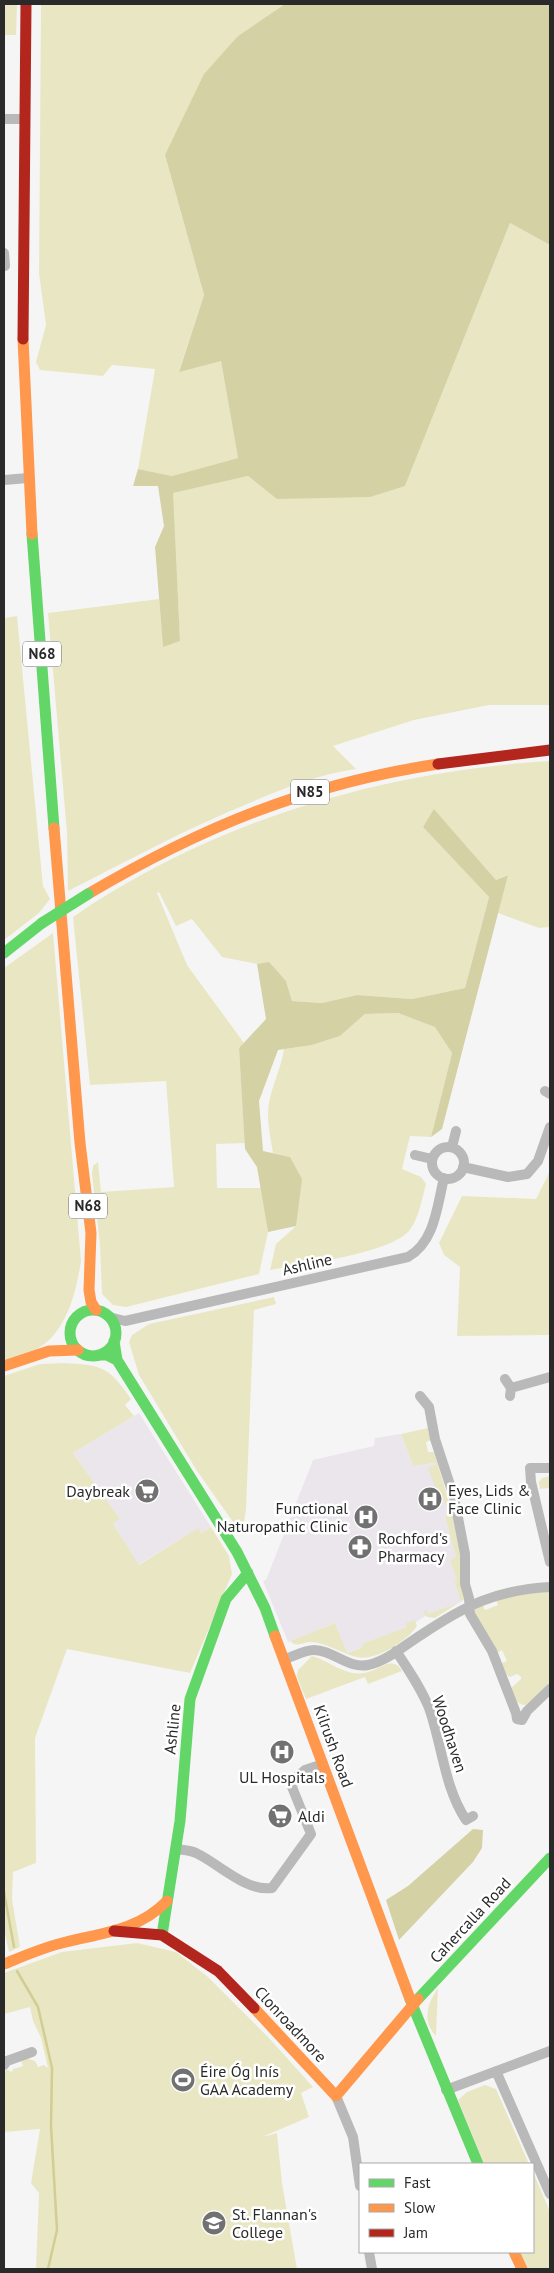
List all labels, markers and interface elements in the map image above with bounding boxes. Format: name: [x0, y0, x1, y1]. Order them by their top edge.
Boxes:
road number: N68: [23, 642, 61, 666]
road number: N85: [291, 780, 329, 804]
road number: N68: [69, 1194, 107, 1218]
street label: Ashline: [280, 1249, 334, 1279]
supermarket icon: Daybreak: [134, 1478, 160, 1504]
place label: Eyes, Lids & Face Clinic: [448, 1480, 531, 1518]
place label: Daybreak: [66, 1481, 130, 1501]
hospital icon: Eyes, Lids & Face Clinic: [417, 1486, 443, 1512]
place label: Functional Naturopathic Clinic: [217, 1498, 348, 1536]
hospital icon: Functional Naturopathic Clinic: [353, 1504, 379, 1530]
place label: Rochford's Pharmacy: [378, 1528, 448, 1566]
pharmacy icon: Rochford's Pharmacy: [347, 1534, 373, 1560]
street label: Woodhaven: [428, 1693, 472, 1775]
street label: Kilrush Road: [310, 1702, 358, 1790]
street label: Ashline: [159, 1703, 185, 1755]
hospital icon: UL Hospitals: [269, 1739, 295, 1765]
place label: UL Hospitals: [239, 1767, 325, 1787]
supermarket icon: Aldi: [267, 1803, 293, 1829]
place label: Aldi: [298, 1806, 325, 1826]
street label: Cahercalla Road: [425, 1873, 515, 1967]
street label: Clonroadmore: [251, 1982, 331, 2066]
place label: Éire Óg Inís GAA Academy: [200, 2061, 294, 2099]
sports icon: Éire Óg Inís GAA Academy: [170, 2067, 196, 2093]
legend: [359, 2163, 534, 2253]
text: Fast: [404, 2173, 431, 2192]
text: Slow: [404, 2198, 435, 2217]
place label: St. Flannan's College: [232, 2204, 317, 2242]
school or university icon: St. Flannan's College: [201, 2210, 227, 2236]
text: Jam: [403, 2223, 428, 2242]

